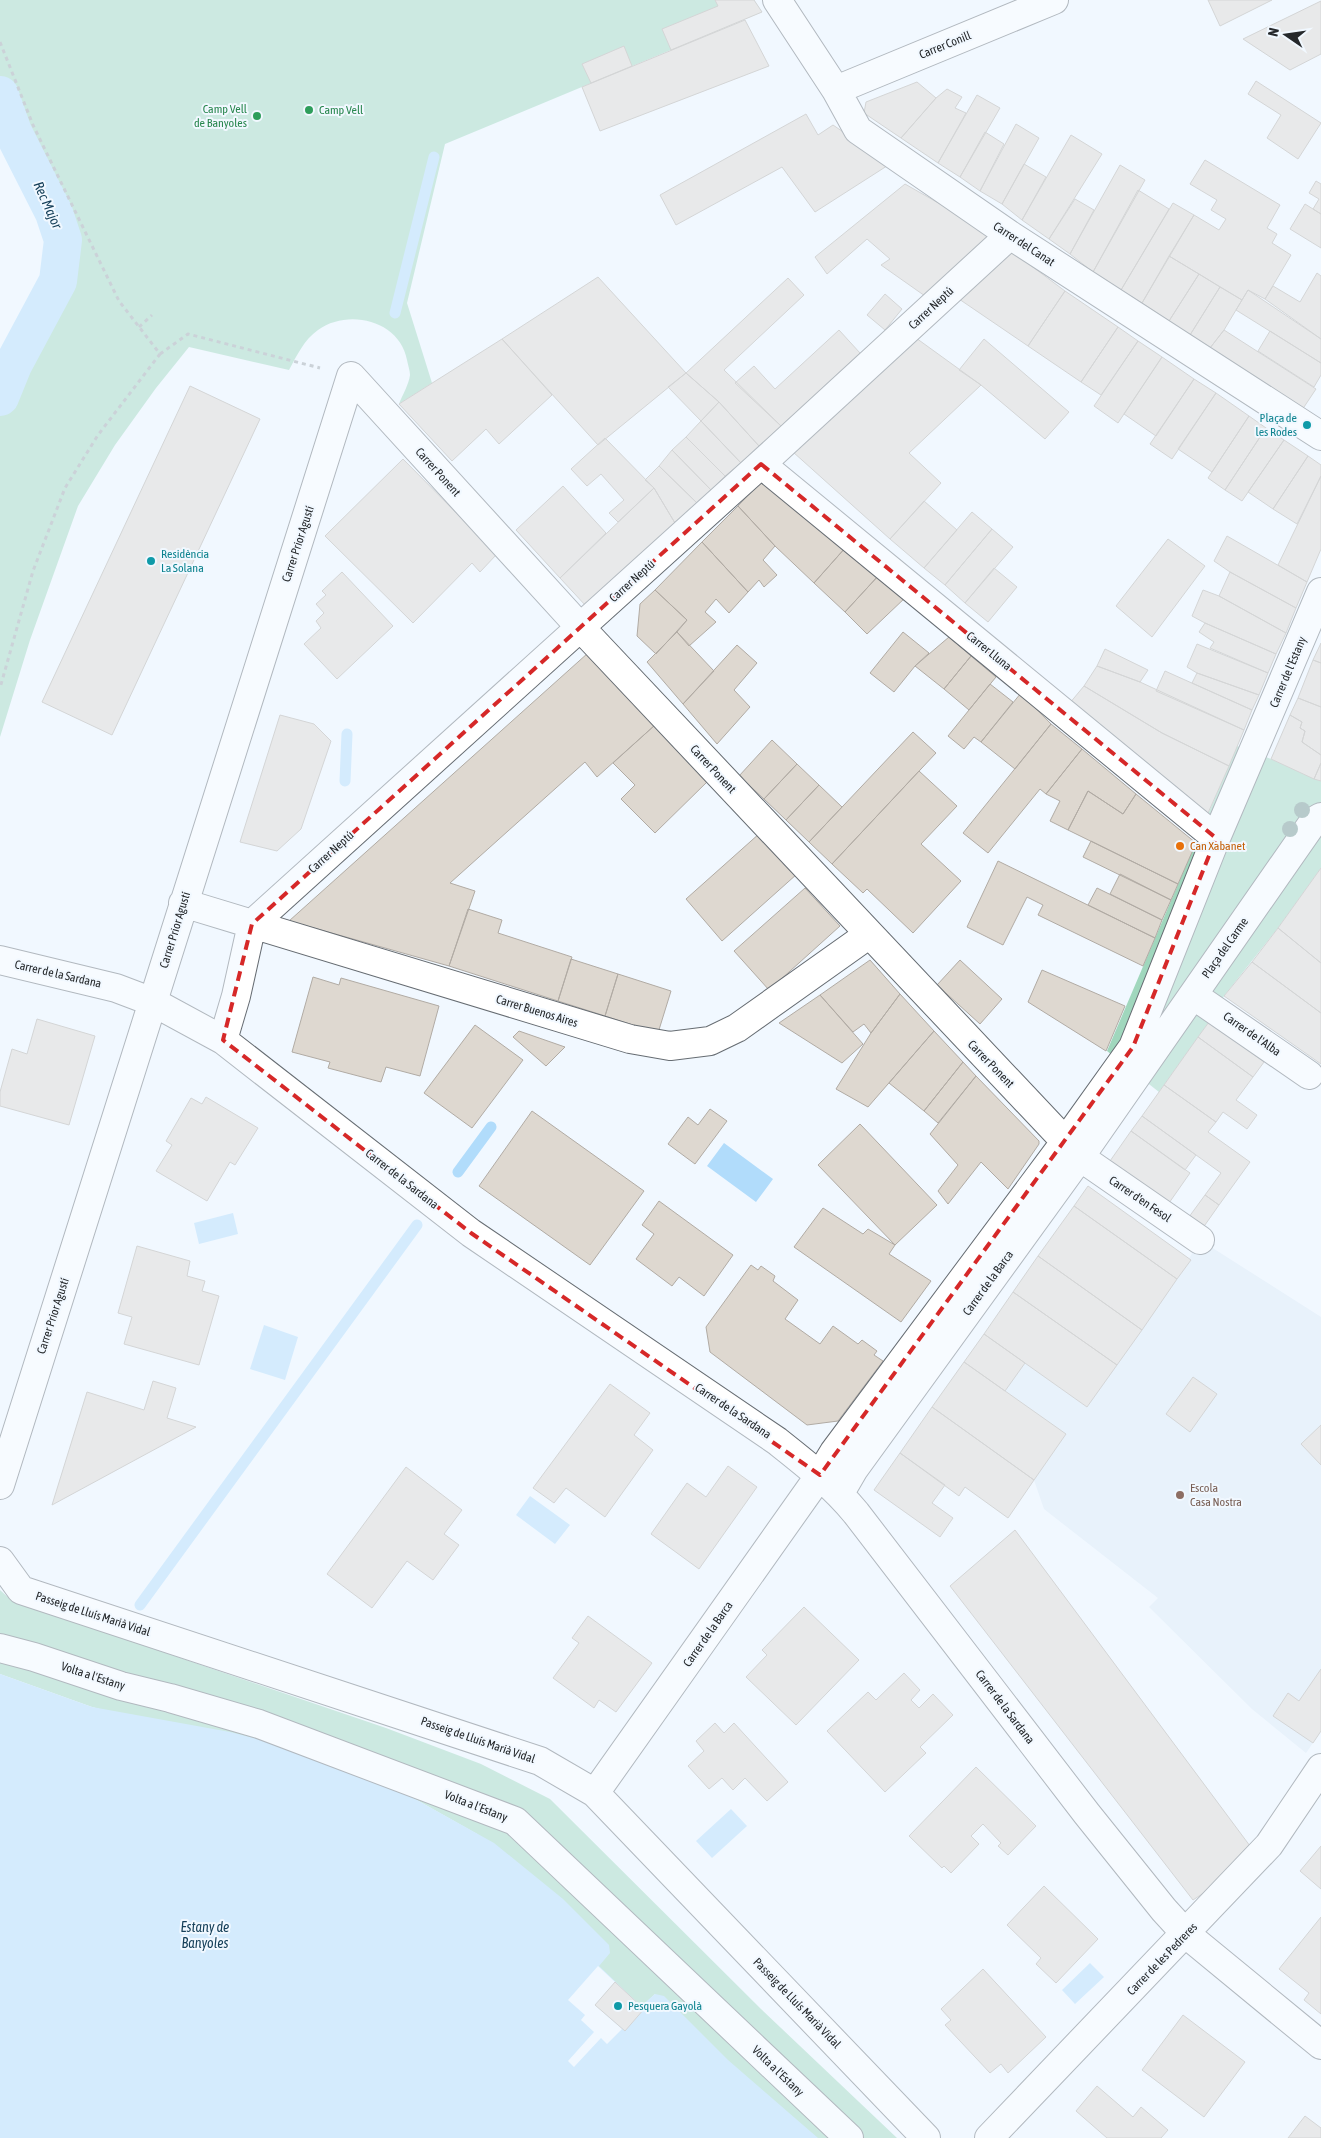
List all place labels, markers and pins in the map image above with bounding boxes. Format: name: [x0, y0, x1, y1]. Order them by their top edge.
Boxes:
place label: Camp Vell de Banyoles: [194, 102, 248, 130]
place label: Camp Vell: [319, 103, 364, 117]
marker: Camp Vell: [303, 104, 315, 116]
marker: Camp Vell de Banyoles: [251, 110, 263, 122]
place label: Plaça de les Rodes: [1256, 411, 1297, 439]
marker: Plaça de les Rodes: [1301, 419, 1313, 431]
place label: Residència La Solana: [161, 547, 209, 575]
marker: Residència La Solana: [145, 555, 157, 567]
place label: Can Xabanet: [1190, 839, 1246, 853]
marker: Can Xabanet: [1174, 840, 1186, 852]
place label: Escola Casa Nostra: [1190, 1481, 1242, 1509]
marker: Escola Casa Nostra: [1174, 1489, 1186, 1501]
place label: Pesquera Gayolà: [628, 1999, 702, 2013]
marker: Pesquera Gayolà: [612, 2000, 624, 2012]

